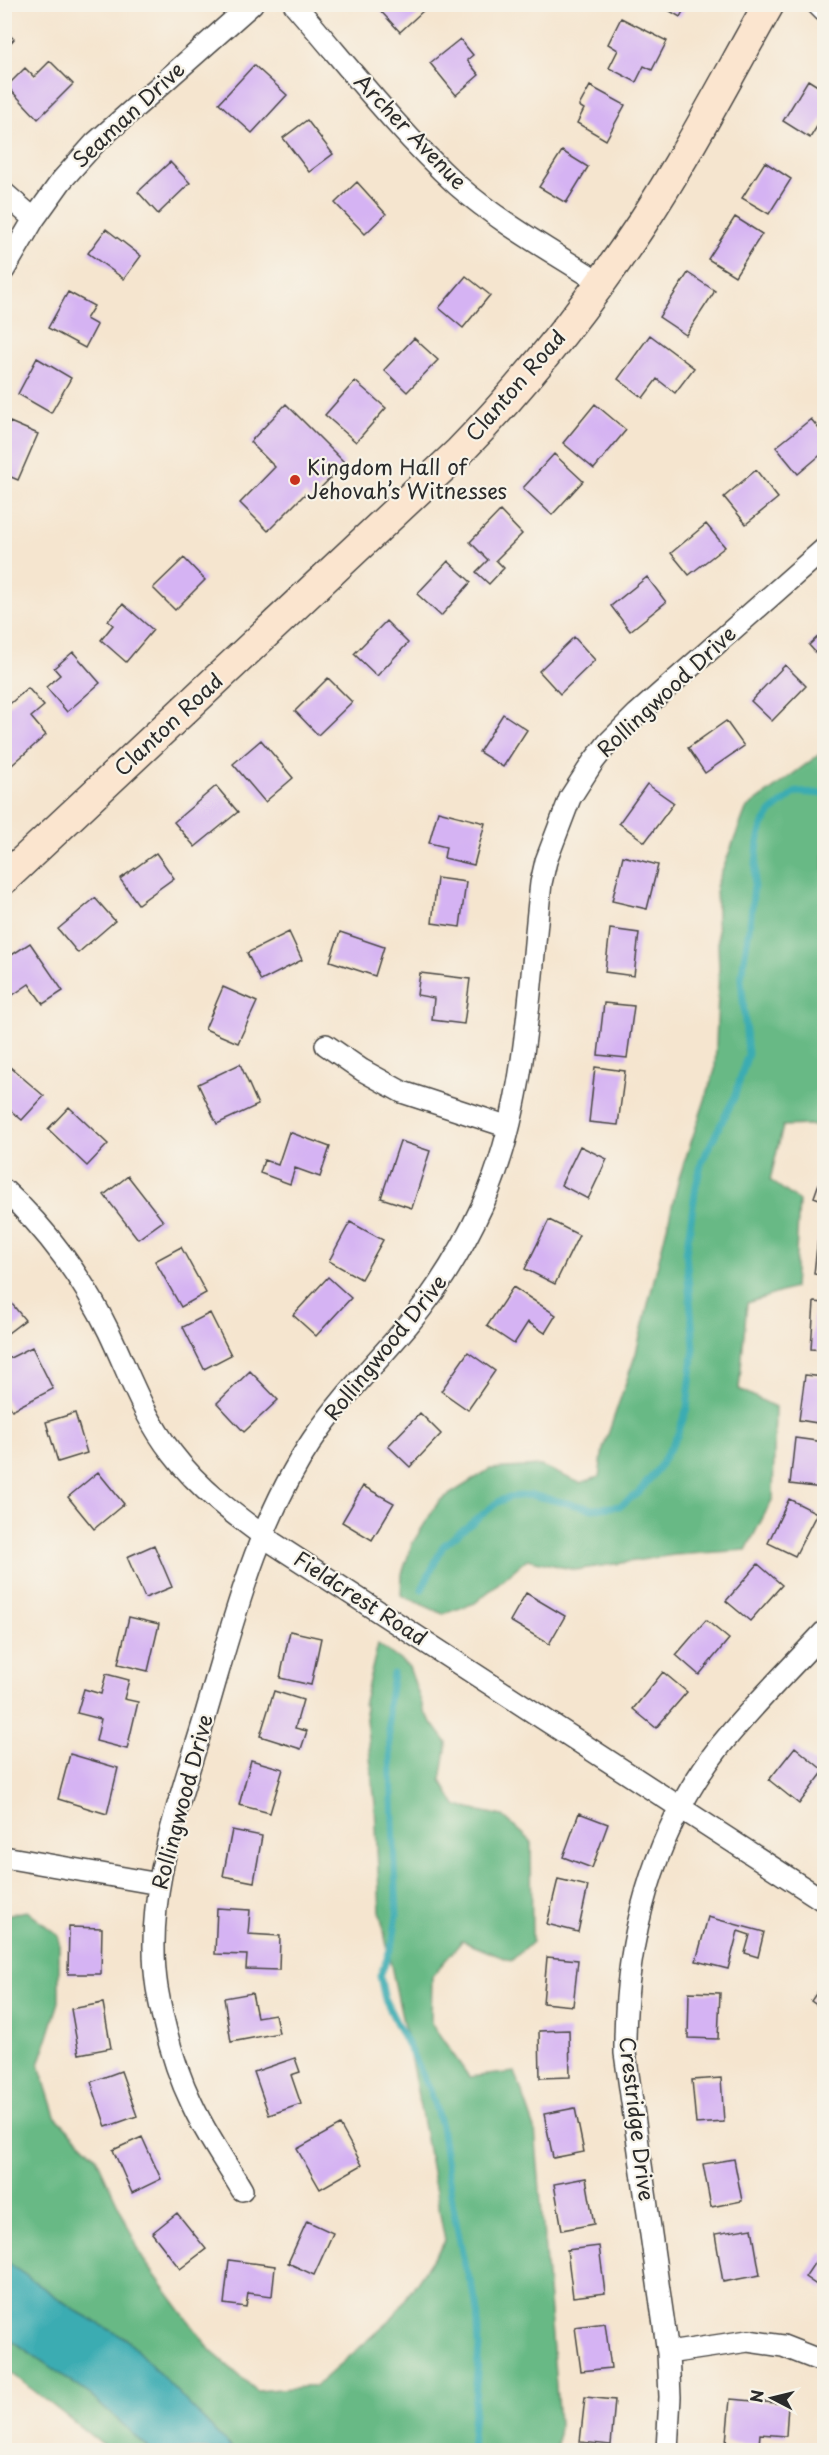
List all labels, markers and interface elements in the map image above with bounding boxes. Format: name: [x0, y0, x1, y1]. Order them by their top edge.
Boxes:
street label: Seaman Drive: [64, 53, 191, 174]
street label: Archer Avenue: [348, 65, 475, 196]
street label: Clanton Road: [457, 322, 572, 448]
place label: Kingdom Hall of Jehovah’s Witnesses: [307, 450, 507, 506]
marker: Kingdom Hall of Jehovah’s Witnesses: [288, 473, 302, 487]
street label: Rollingwood Drive: [589, 617, 742, 764]
street label: Clanton Road: [106, 665, 229, 783]
street label: Rollingwood Drive: [315, 1267, 454, 1427]
street label: Fieldcrest Road: [288, 1542, 434, 1652]
street label: Rollingwood Drive: [142, 1710, 220, 1893]
street label: Crestridge Drive: [612, 2035, 664, 2203]
north arrow: [742, 2368, 802, 2428]
text: N: [743, 2388, 769, 2404]

